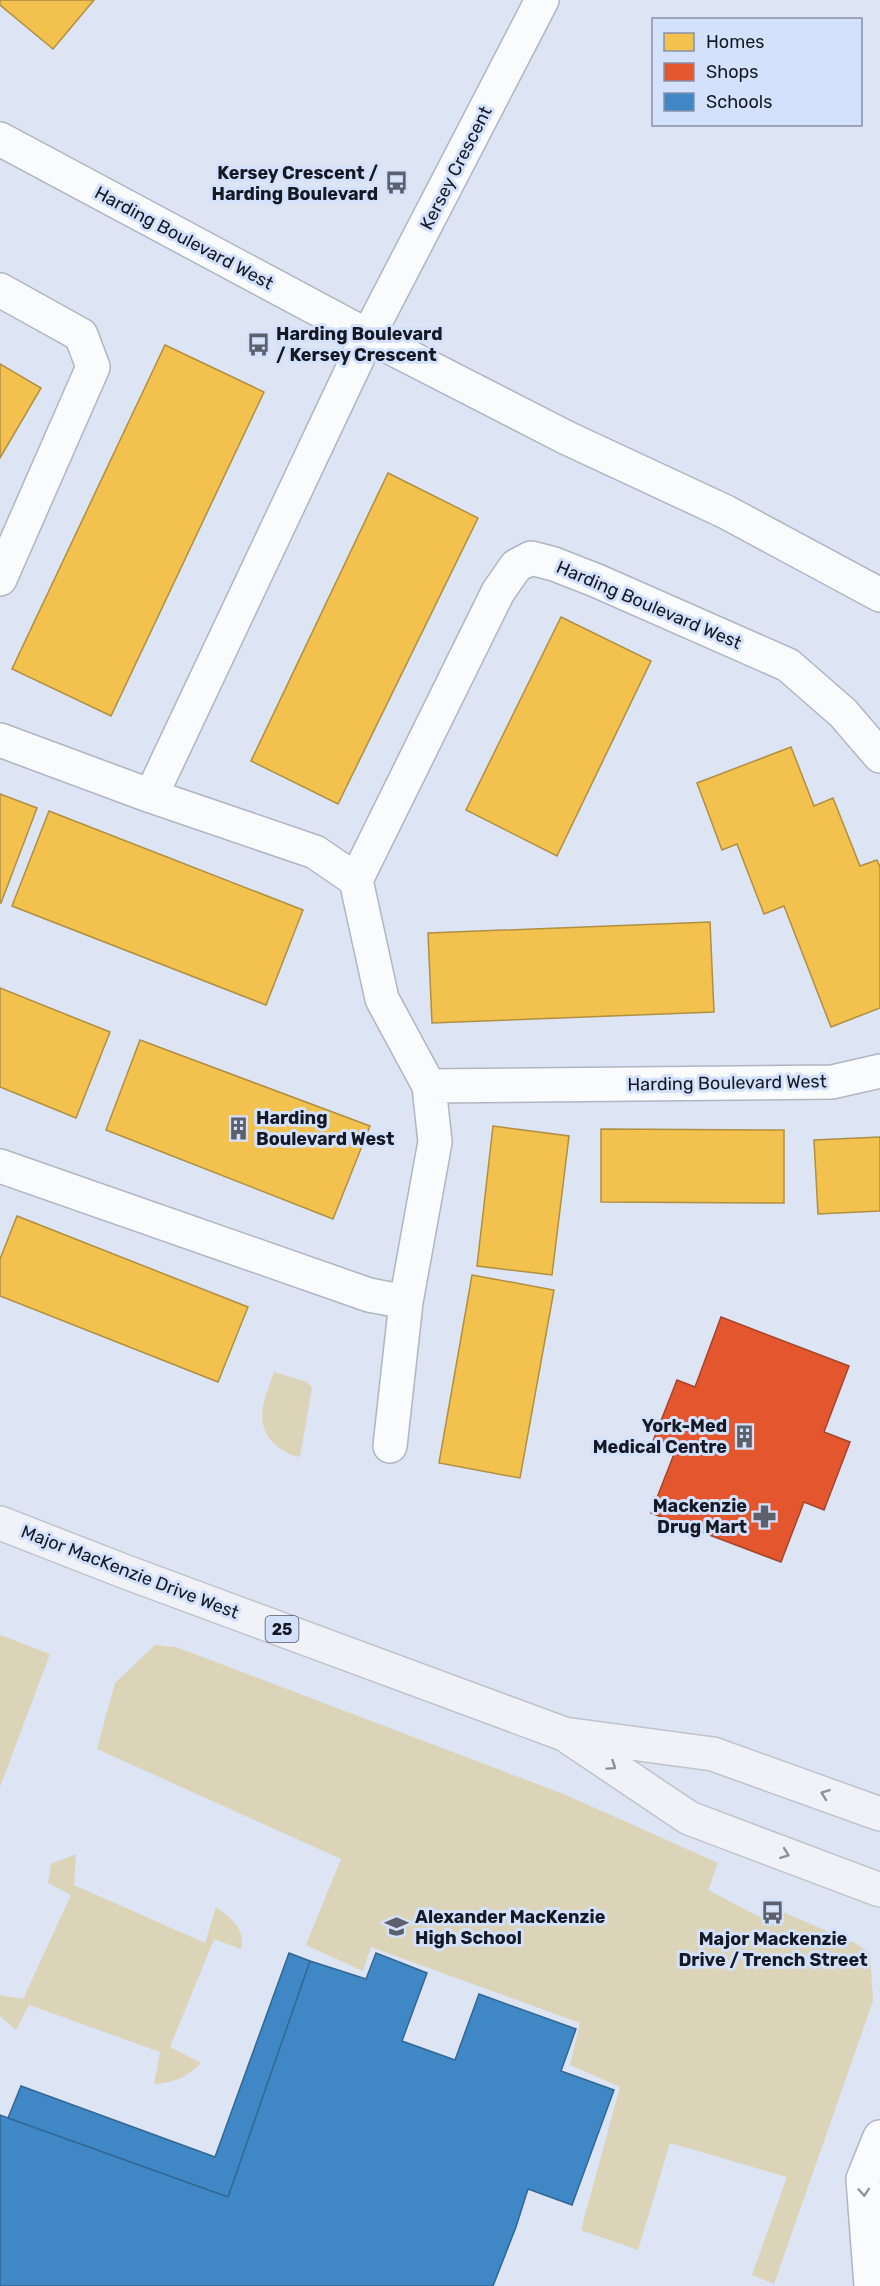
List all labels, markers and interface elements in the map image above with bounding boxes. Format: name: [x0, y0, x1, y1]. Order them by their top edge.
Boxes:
legend: [652, 18, 862, 126]
text: Homes: [706, 31, 764, 53]
text: Shops: [706, 61, 758, 83]
text: Schools: [706, 91, 772, 113]
street label: Kersey Crescent: [415, 103, 497, 233]
place label: Kersey Crescent / Harding Boulevard: [212, 162, 378, 205]
bus stop icon: Kersey Crescent / Harding Boulevard: [383, 170, 409, 196]
street label: Harding Boulevard West: [91, 182, 277, 294]
place label: Harding Boulevard / Kersey Crescent: [276, 323, 443, 366]
bus stop icon: Harding Boulevard / Kersey Crescent: [245, 331, 271, 357]
street label: Harding Boulevard West: [553, 556, 745, 654]
street label: Harding Boulevard West: [627, 1070, 827, 1096]
place label: Harding Boulevard West: [256, 1107, 394, 1150]
building icon: Harding Boulevard West: [225, 1115, 251, 1141]
place label: York-Med Medical Centre: [593, 1415, 727, 1458]
building icon: York-Med Medical Centre: [732, 1423, 758, 1449]
place label: Mackenzie Drug Mart: [653, 1495, 747, 1538]
pharmacy icon: Mackenzie Drug Mart: [752, 1503, 778, 1529]
street label: Major MacKenzie Drive West: [18, 1520, 242, 1624]
road number: 25: [266, 1616, 298, 1642]
one-way arrow: [606, 1759, 617, 1770]
one-way arrow: [820, 1789, 831, 1801]
one-way arrow: [779, 1847, 790, 1860]
bus stop icon: Major Mackenzie Drive / Trench Street: [760, 1900, 786, 1926]
place label: Alexander MacKenzie High School: [415, 1906, 606, 1949]
school or university icon: Alexander MacKenzie High School: [384, 1914, 410, 1940]
place label: Major Mackenzie Drive / Trench Street: [678, 1928, 868, 1971]
one-way arrow: [857, 2188, 870, 2197]

